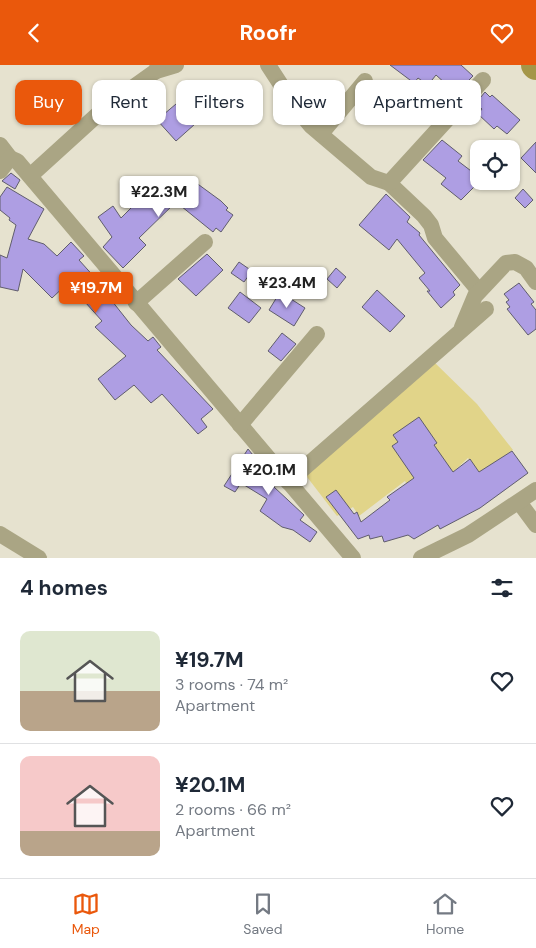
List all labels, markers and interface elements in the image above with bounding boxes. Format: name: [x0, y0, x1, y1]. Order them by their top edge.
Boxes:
text: Roofr: [239, 18, 297, 47]
icon: back: [20, 19, 48, 47]
icon: heart: [488, 19, 516, 47]
chip: Buy: [15, 80, 82, 125]
chip: Rent: [92, 80, 166, 125]
chip: Filters: [176, 80, 263, 125]
chip: New: [273, 80, 345, 125]
chip: Apartment: [355, 80, 481, 125]
map controls: [470, 140, 520, 190]
button: locate: [470, 140, 520, 190]
pin: ¥22.3M: [118, 175, 200, 218]
text: ¥22.3M: [131, 181, 187, 202]
pin: ¥23.4M: [246, 267, 328, 309]
pin: ¥19.7M: [55, 271, 137, 314]
text: ¥23.4M: [258, 272, 316, 293]
text: ¥19.7M: [70, 277, 122, 298]
pin: ¥20.1M: [228, 453, 310, 496]
text: ¥20.1M: [242, 459, 296, 480]
text: 4 homes: [20, 574, 108, 602]
icon: filters: [488, 574, 516, 602]
text: ¥19.7M: [175, 646, 244, 674]
icon: home: [60, 651, 120, 711]
icon: heart: [488, 667, 516, 695]
text: 3 rooms · 74 m²: [175, 674, 288, 695]
text: Apartment: [175, 695, 255, 716]
text: ¥20.1M: [175, 771, 245, 799]
icon: home: [60, 776, 120, 836]
icon: heart: [488, 792, 516, 820]
text: 2 rooms · 66 m²: [175, 799, 291, 820]
text: Apartment: [175, 820, 255, 841]
tab: Map: [72, 890, 100, 938]
tab: Saved: [243, 890, 283, 938]
tab: Home: [426, 890, 464, 938]

